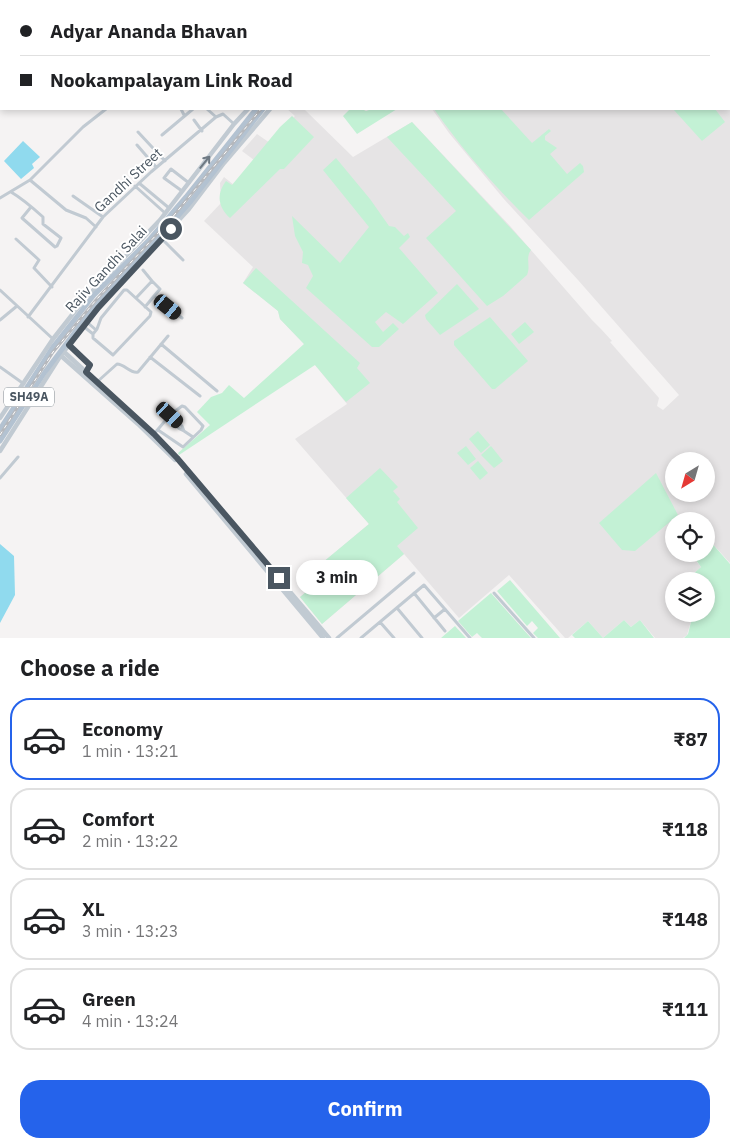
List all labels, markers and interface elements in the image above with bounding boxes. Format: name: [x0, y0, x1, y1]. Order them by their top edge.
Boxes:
text: Adyar Ananda Bhavan: [50, 19, 248, 43]
text: Nookampalayam Link Road: [50, 68, 293, 92]
street label: Gandhi Street: [90, 144, 166, 216]
one-way arrow: [200, 156, 211, 169]
route start: [160, 218, 182, 240]
street label: Rajiv Gandhi Salai: [61, 222, 151, 316]
car: [151, 292, 184, 322]
road number: SH49A: [4, 388, 54, 407]
car: [153, 399, 186, 431]
north arrow: [665, 452, 715, 502]
map controls: [665, 452, 715, 622]
button: locate: [665, 512, 715, 562]
callout: 3 min: [296, 560, 379, 596]
route end: [268, 567, 290, 589]
text: 3 min: [316, 567, 358, 587]
button: layers: [665, 572, 715, 622]
text: Choose a ride: [20, 653, 160, 682]
icon: car: [22, 717, 67, 762]
text: Economy: [82, 717, 163, 741]
text: ₹87: [673, 727, 708, 751]
text: 1 min · 13:21: [82, 741, 178, 761]
icon: car: [22, 807, 67, 852]
text: Comfort: [82, 807, 155, 831]
text: ₹118: [662, 817, 708, 841]
text: 2 min · 13:22: [82, 831, 178, 851]
icon: car: [22, 897, 67, 942]
text: XL: [82, 897, 105, 921]
text: ₹148: [662, 907, 708, 931]
text: 3 min · 13:23: [82, 921, 178, 941]
icon: car: [22, 987, 67, 1032]
text: Green: [82, 987, 136, 1011]
text: ₹111: [662, 997, 708, 1021]
text: 4 min · 13:24: [82, 1011, 178, 1031]
button: Confirm: [20, 1080, 710, 1138]

